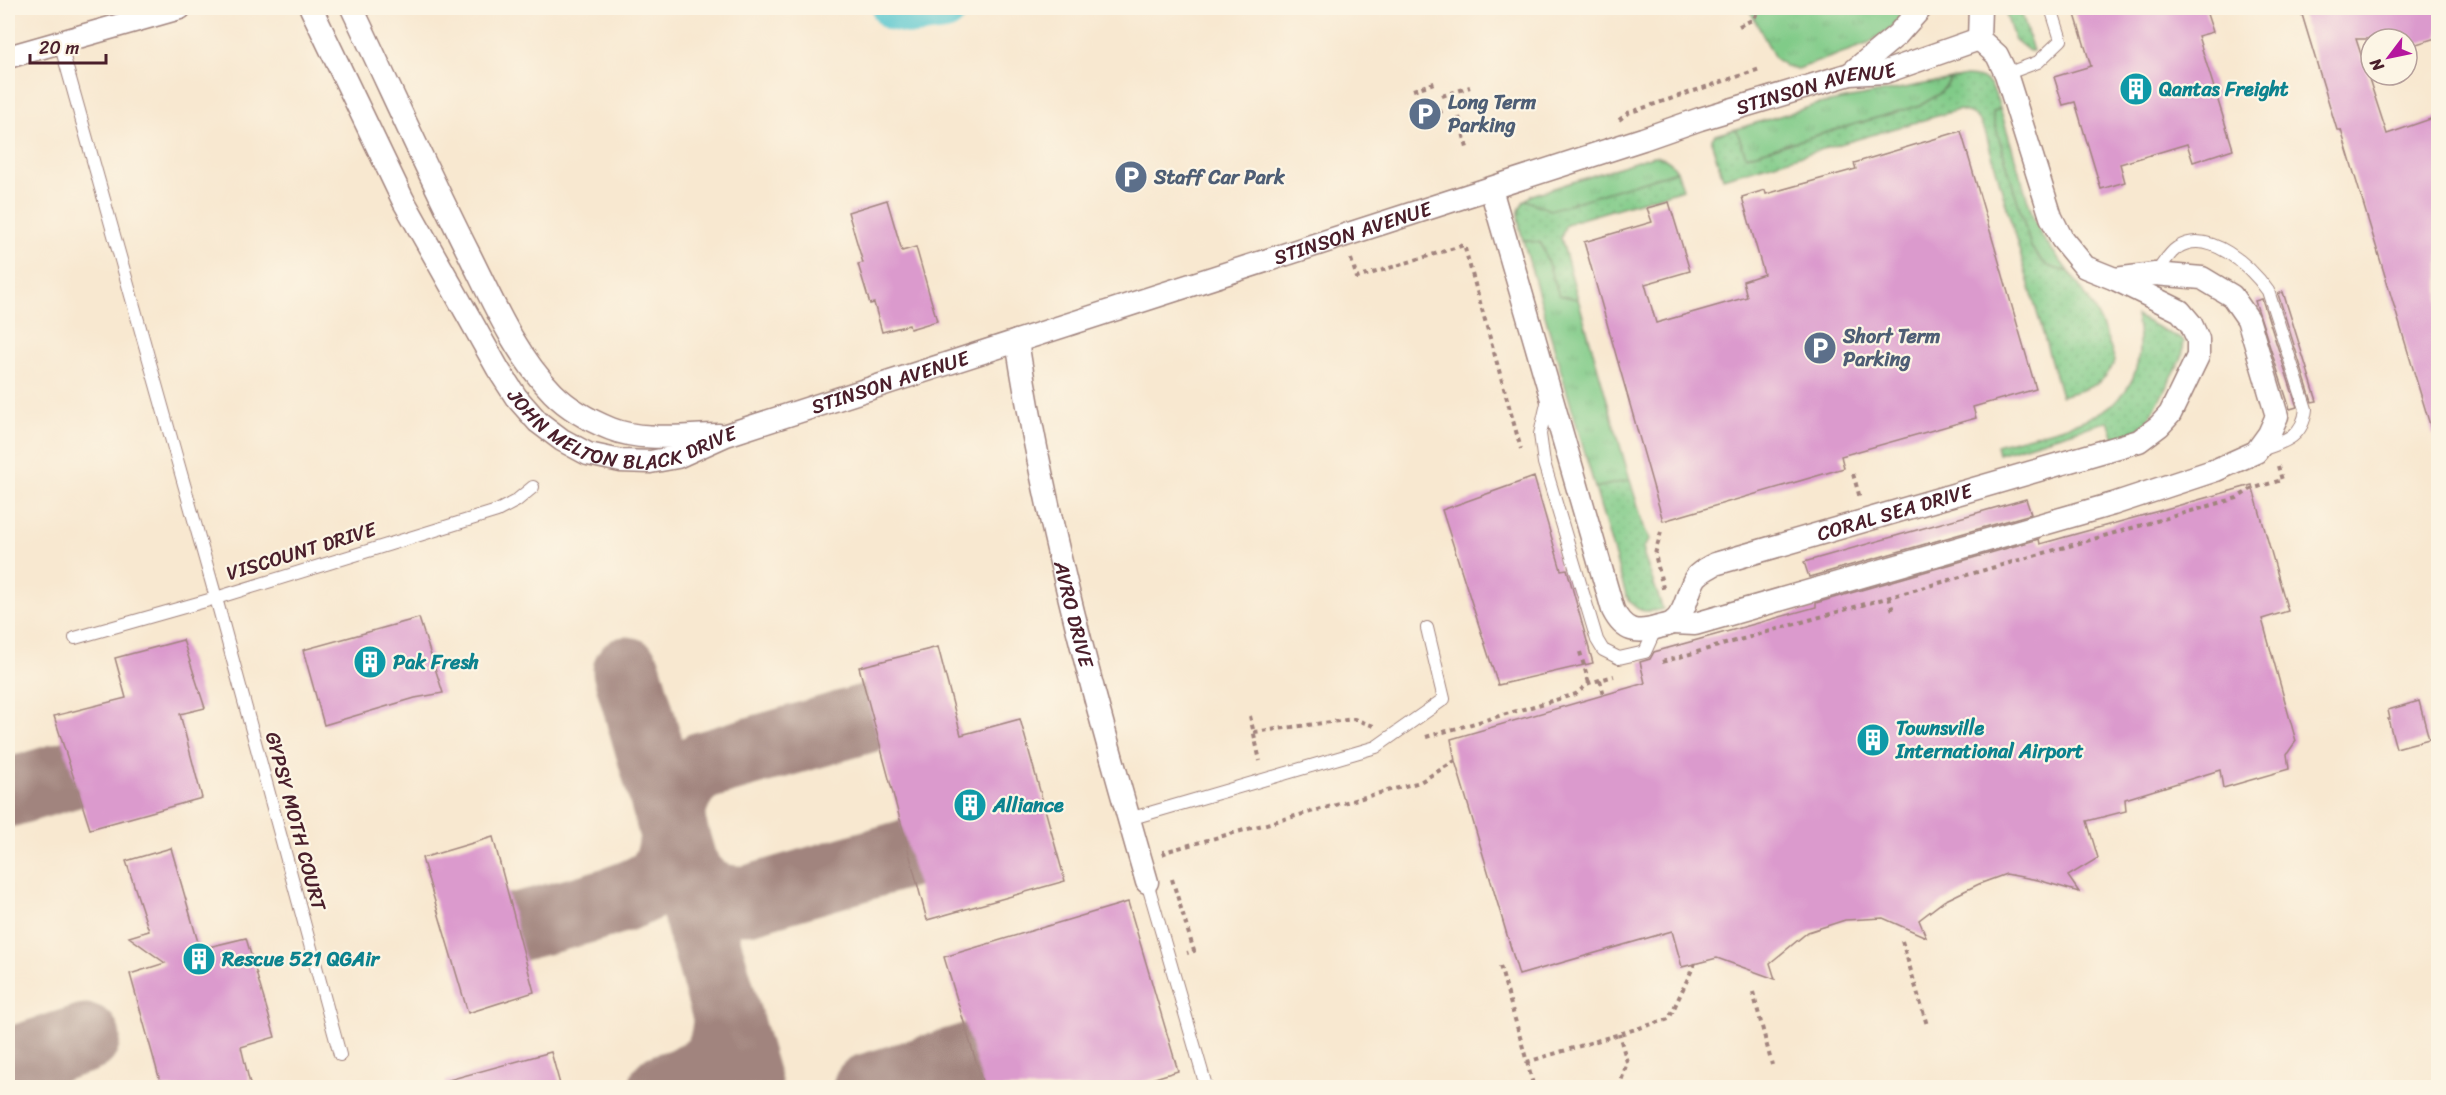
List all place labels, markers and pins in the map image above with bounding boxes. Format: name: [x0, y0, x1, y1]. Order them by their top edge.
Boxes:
building icon: Qantas Freight: [2118, 71, 2154, 107]
place label: Qantas Freight: [2159, 72, 2289, 107]
place label: Long Term Parking: [1448, 85, 1537, 143]
parking icon: Long Term Parking: [1407, 96, 1443, 132]
parking icon: Staff Car Park: [1113, 159, 1149, 195]
place label: Staff Car Park: [1153, 160, 1286, 195]
place label: Short Term Parking: [1842, 319, 1940, 377]
parking icon: Short Term Parking: [1802, 330, 1838, 366]
building icon: Pak Fresh: [352, 644, 388, 680]
place label: Pak Fresh: [393, 645, 480, 680]
place label: Townsville International Airport: [1895, 711, 2084, 769]
building icon: Townsville International Airport: [1855, 722, 1891, 758]
building icon: Alliance: [952, 787, 988, 823]
place label: Alliance: [992, 788, 1064, 823]
building icon: Rescue 521 QGAir: [181, 941, 217, 977]
place label: Rescue 521 QGAir: [221, 942, 381, 977]

